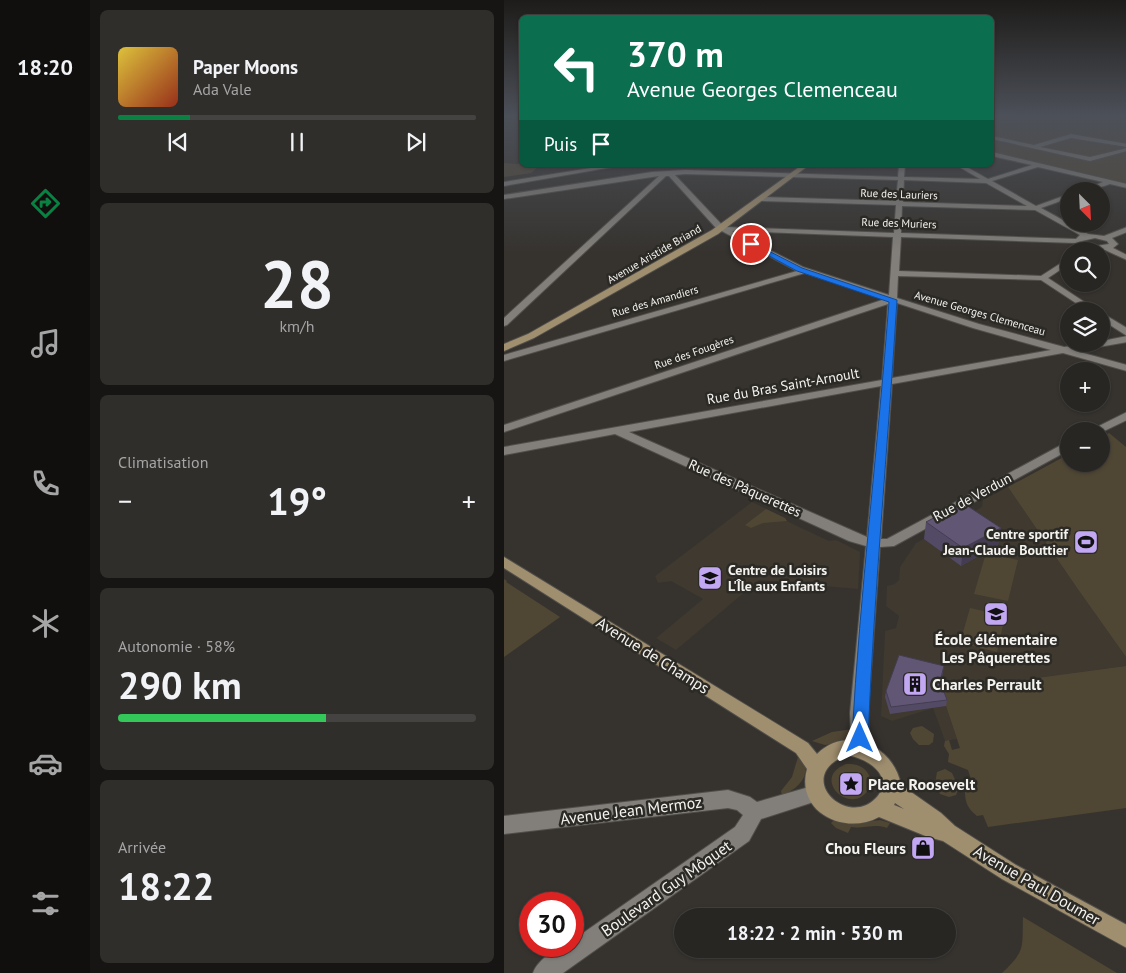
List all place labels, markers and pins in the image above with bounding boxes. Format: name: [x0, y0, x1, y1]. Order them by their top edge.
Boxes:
pin: [730, 223, 772, 265]
place label: Centre sportif Jean-Claude Bouttier: [942, 525, 1070, 559]
sports icon: Centre sportif Jean-Claude Bouttier: [1073, 529, 1099, 555]
place label: Centre de Loisirs L'Île aux Enfants: [728, 561, 827, 595]
school or university icon: Centre de Loisirs L'Île aux Enfants: [697, 565, 723, 591]
school or university icon: École élémentaire Les Pâquerettes: [983, 601, 1009, 627]
place label: École élémentaire Les Pâquerettes: [935, 629, 1057, 667]
building icon: Charles Perrault: [902, 671, 928, 697]
place label: Charles Perrault: [932, 674, 1042, 694]
place icon: Place Roosevelt: [838, 771, 864, 797]
place label: Place Roosevelt: [868, 774, 976, 794]
shop icon: Chou Fleurs: [910, 835, 936, 861]
place label: Chou Fleurs: [825, 838, 906, 858]

